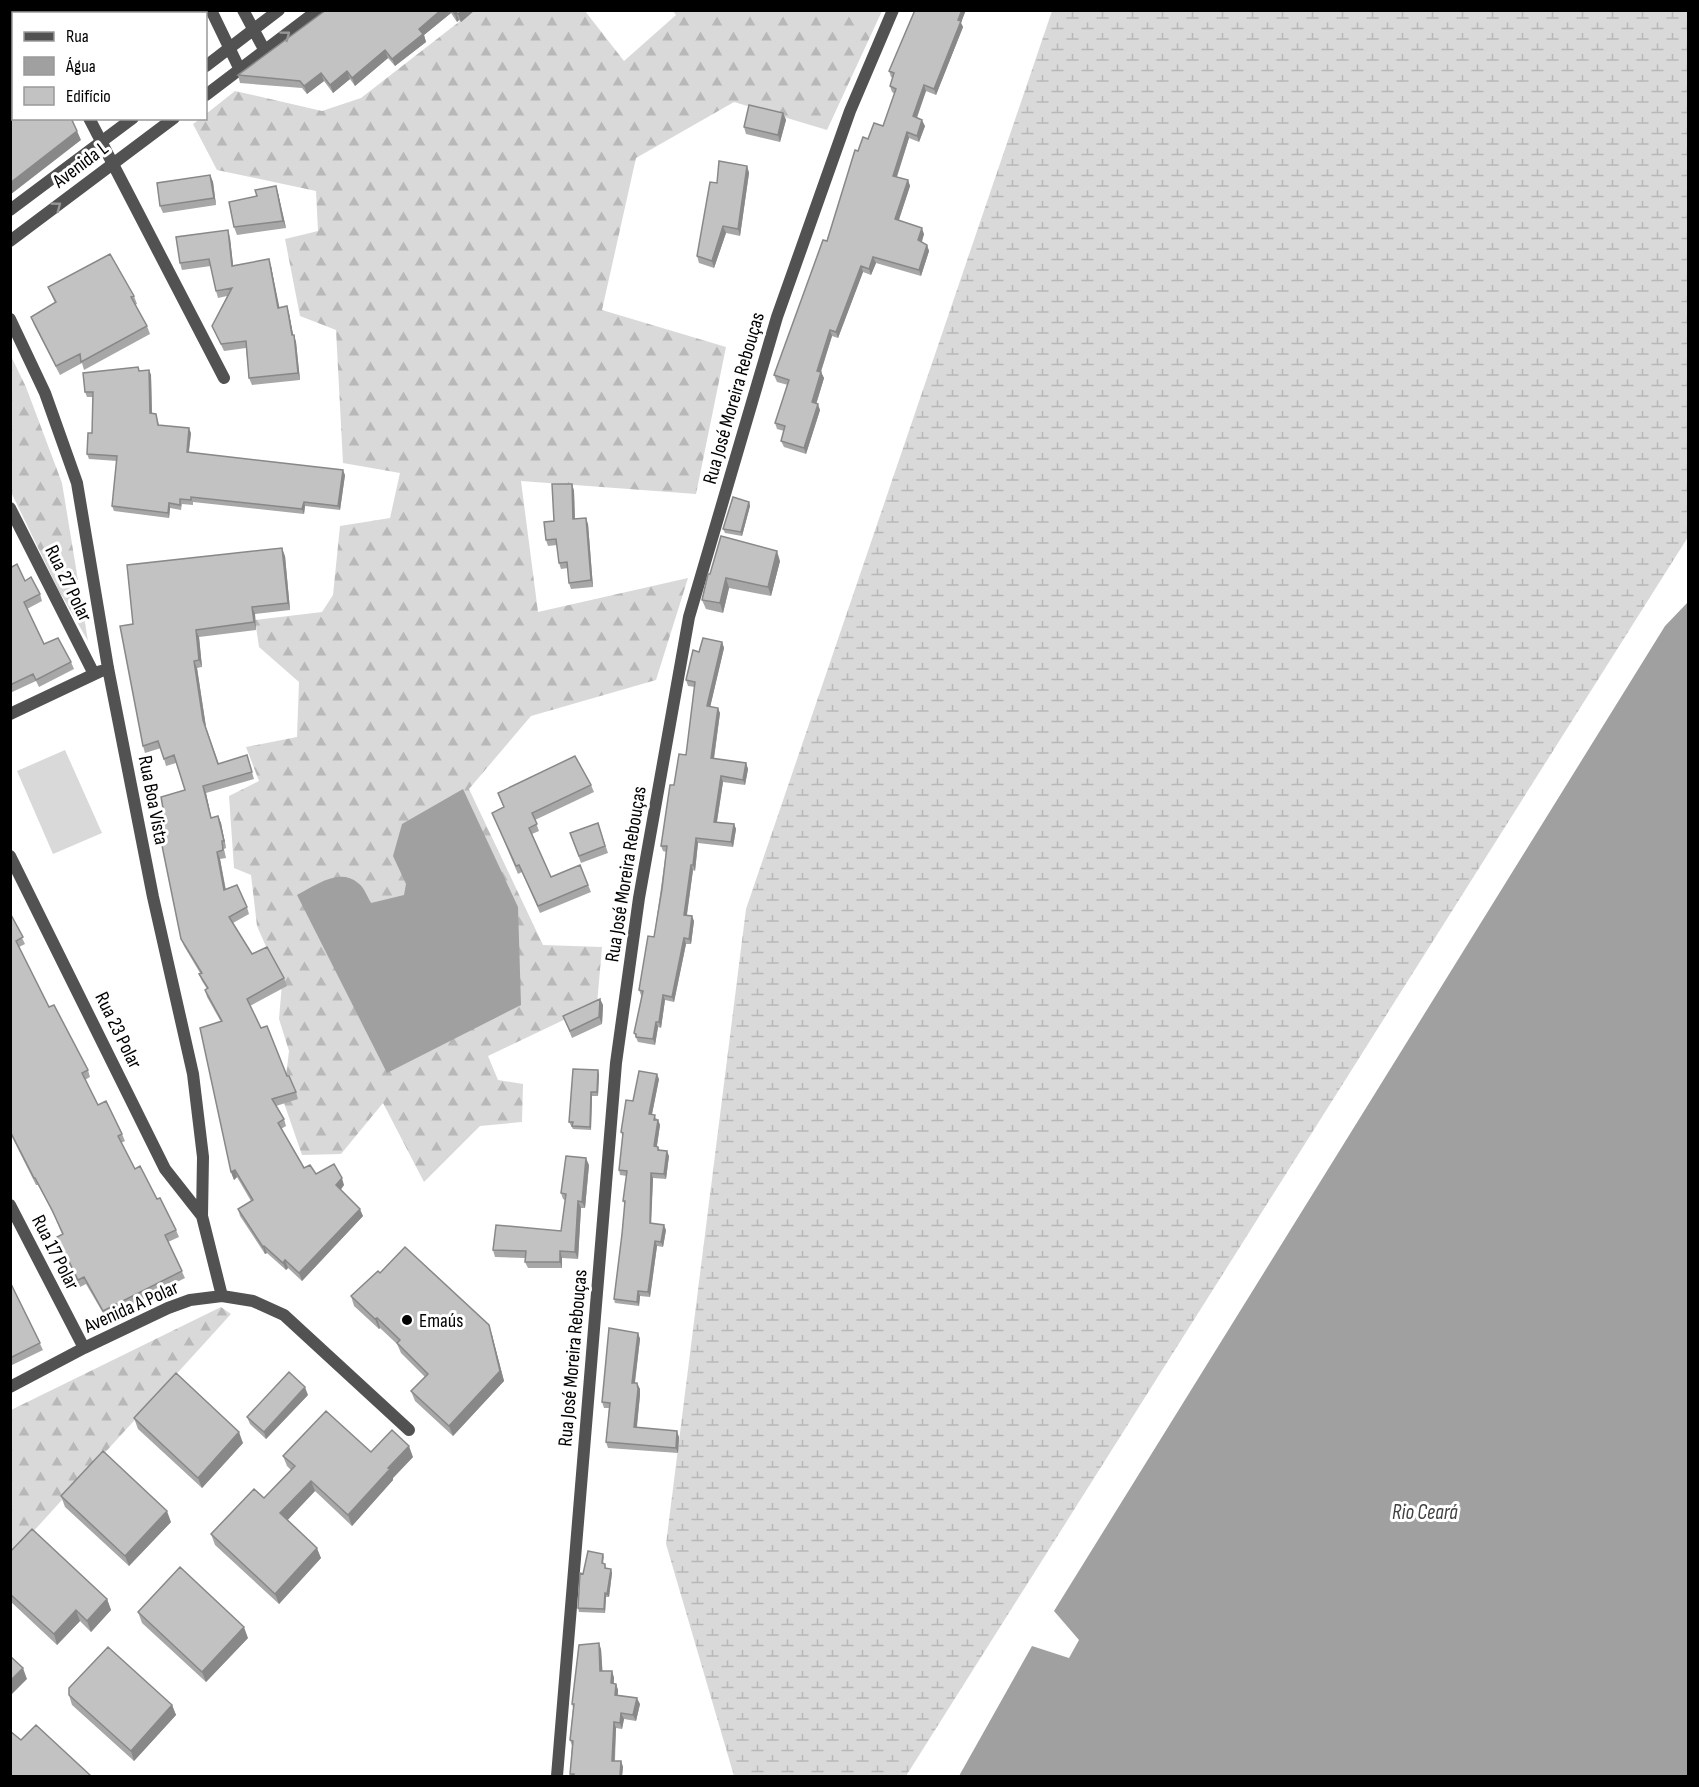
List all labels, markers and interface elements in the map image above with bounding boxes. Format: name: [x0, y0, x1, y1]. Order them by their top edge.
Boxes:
legend: [12, 12, 207, 120]
text: Rua: [66, 26, 89, 47]
one-way arrow: [279, 31, 290, 42]
text: Água: [65, 56, 96, 77]
text: Edifício: [66, 86, 111, 107]
street label: Avenida L: [47, 136, 113, 194]
one-way arrow: [51, 202, 62, 213]
street label: Rua José Moreira Rebouças: [698, 310, 770, 487]
street label: Rua 27 Polar: [39, 541, 97, 626]
street label: Rua Boa Vista: [133, 754, 173, 847]
street label: Rua José Moreira Rebouças: [600, 785, 652, 964]
street label: Rua 23 Polar: [89, 988, 147, 1073]
street label: Rua 17 Polar: [26, 1211, 84, 1294]
street label: Rua José Moreira Rebouças: [553, 1269, 593, 1448]
street label: Avenida A Polar: [79, 1275, 183, 1339]
place label: Emaús: [419, 1309, 463, 1333]
marker: Emaús: [400, 1313, 414, 1327]
water label: Rio Ceará: [1392, 1500, 1458, 1525]

